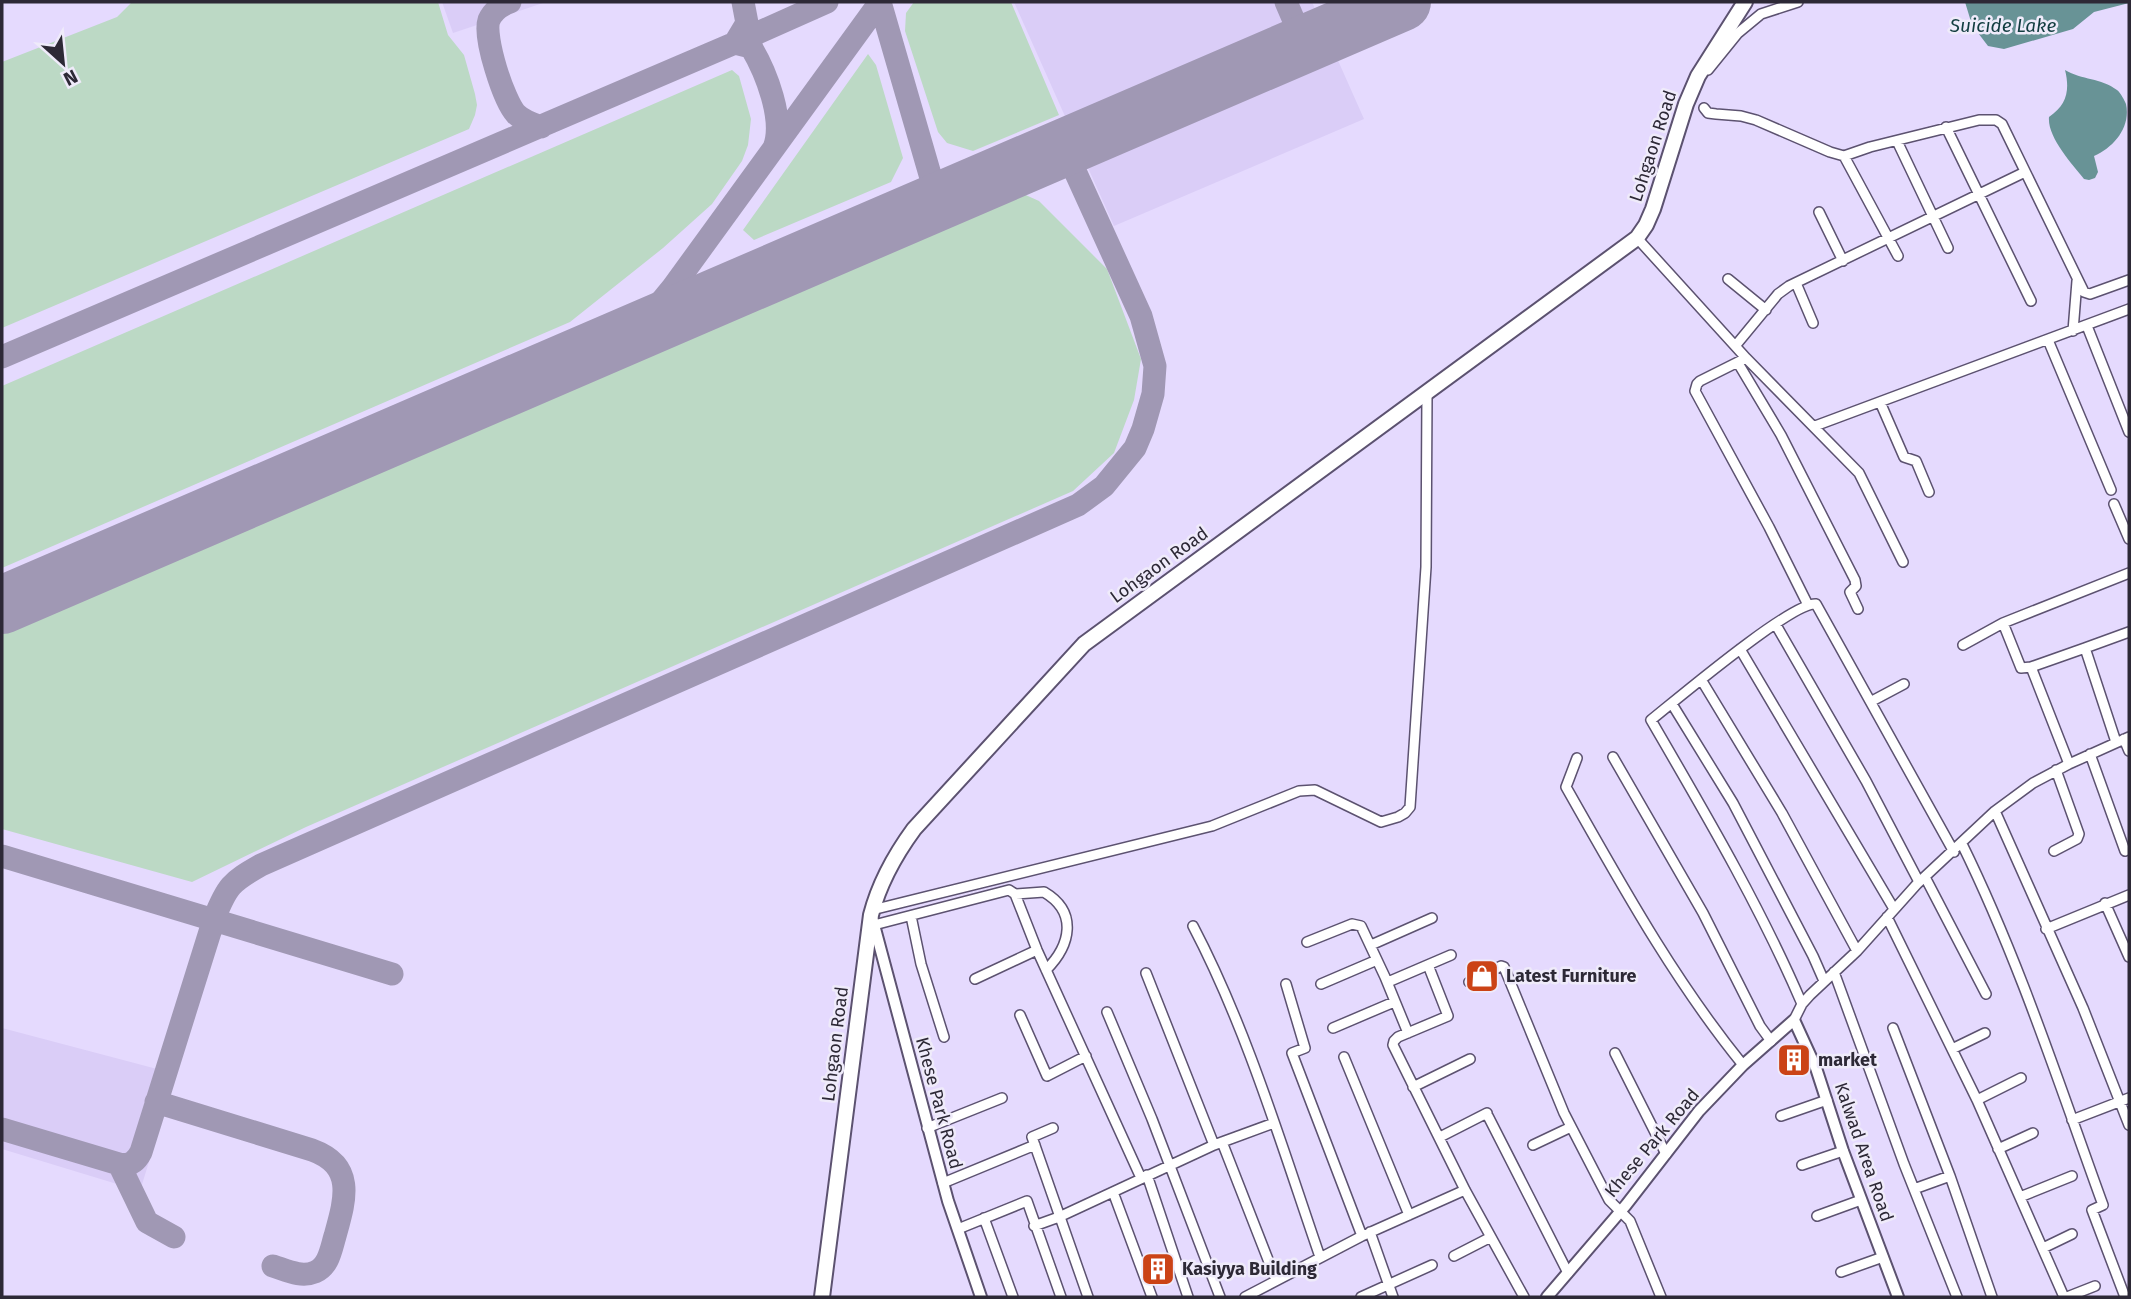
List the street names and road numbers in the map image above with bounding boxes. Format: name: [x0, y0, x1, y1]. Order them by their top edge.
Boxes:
street label: Lohgaon Road: [1625, 88, 1681, 204]
street label: Lohgaon Road: [1106, 522, 1212, 608]
street label: Lohgaon Road: [817, 985, 853, 1103]
street label: Khese Park Road: [911, 1035, 967, 1171]
street label: Kalwad Area Road: [1830, 1079, 1898, 1225]
street label: Khese Park Road: [1600, 1084, 1704, 1202]

